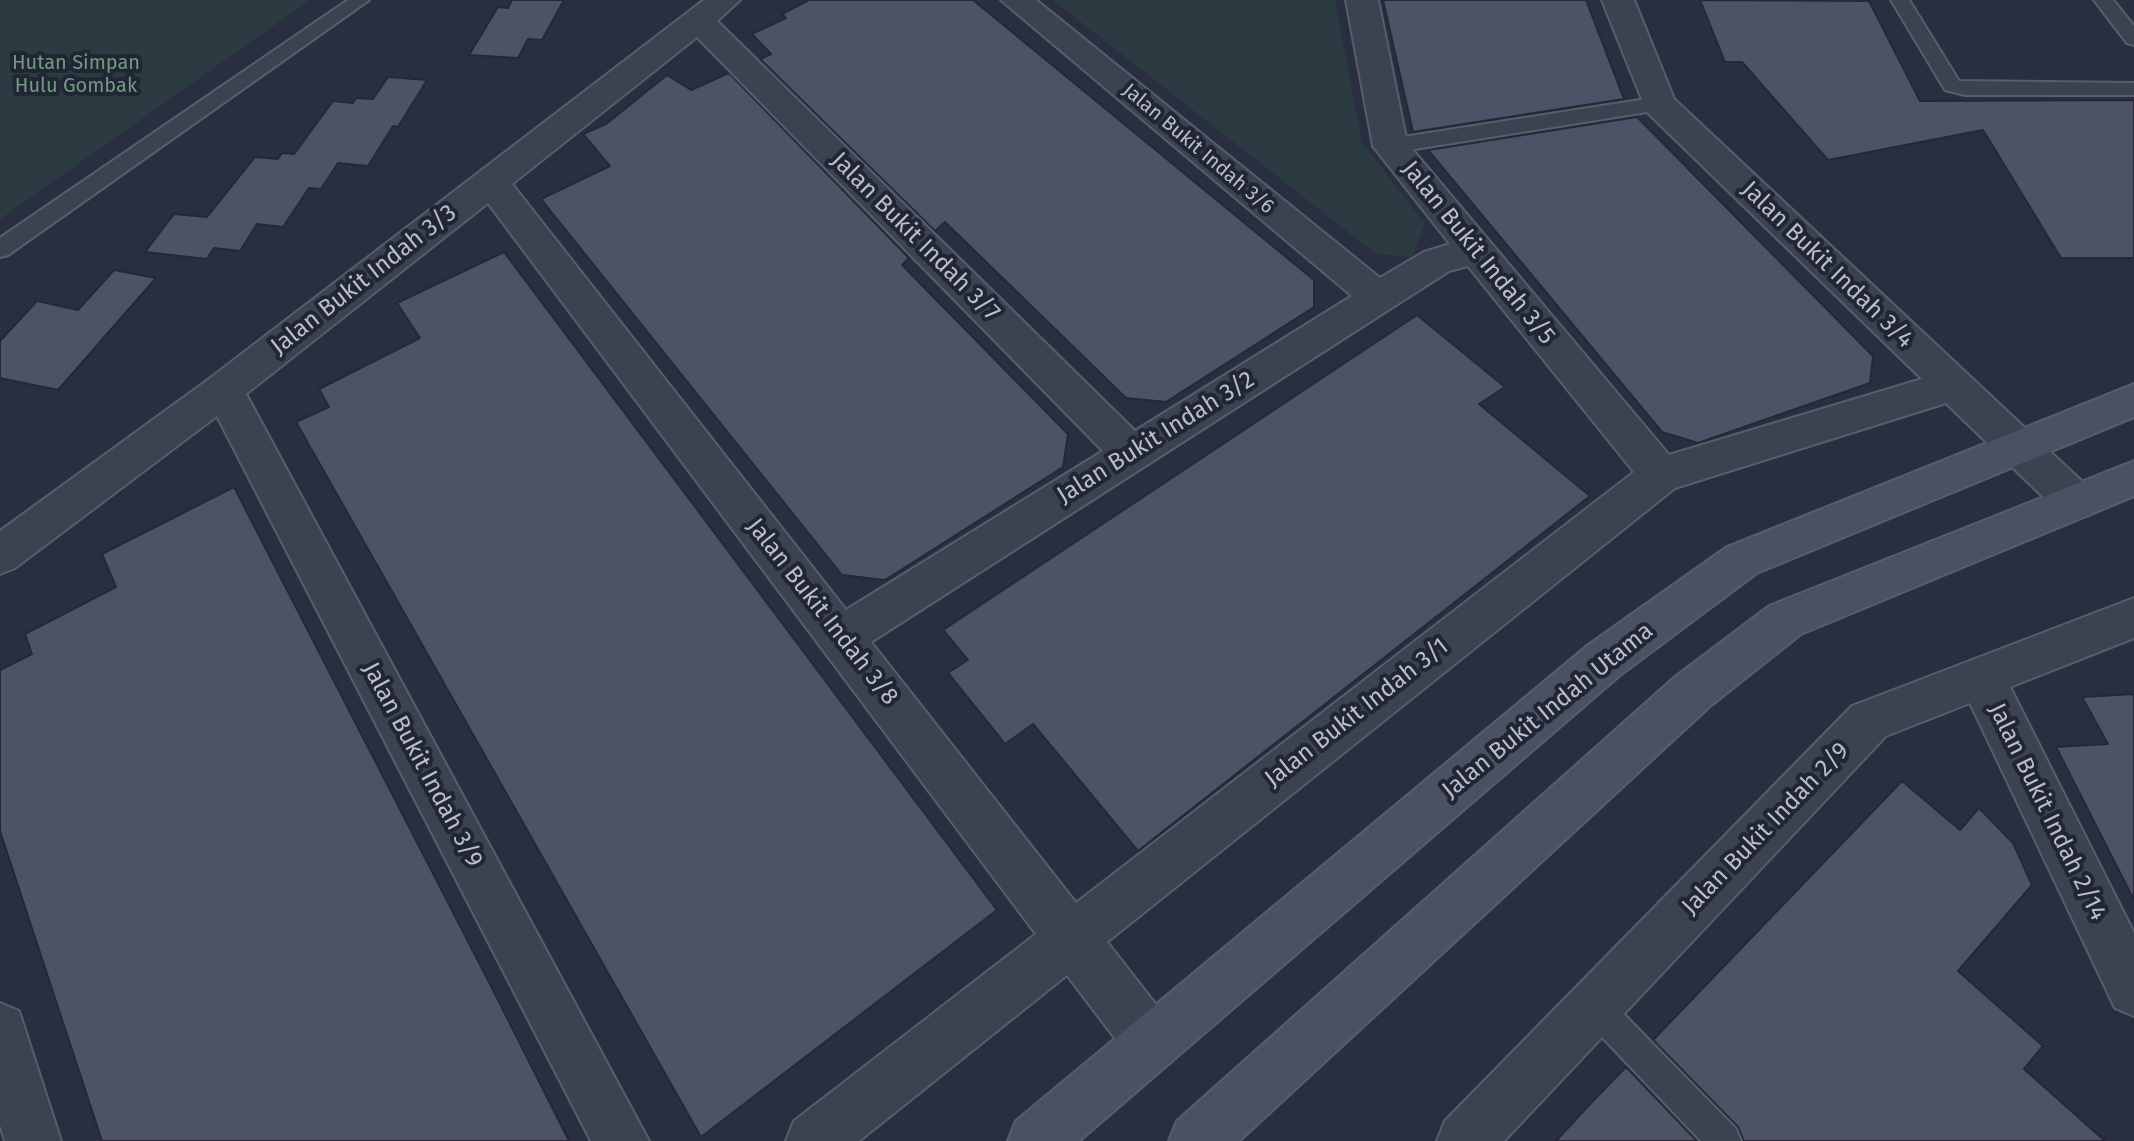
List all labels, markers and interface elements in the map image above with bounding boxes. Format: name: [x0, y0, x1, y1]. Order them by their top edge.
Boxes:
park label: Hutan Simpan Hulu Gombak: [12, 51, 140, 98]
street label: Jalan Bukit Indah 3/6: [1117, 79, 1279, 219]
street label: Jalan Bukit Indah 3/7: [825, 147, 1005, 327]
street label: Jalan Bukit Indah 3/5: [1395, 155, 1561, 351]
street label: Jalan Bukit Indah 3/4: [1735, 176, 1919, 354]
street label: Jalan Bukit Indah 3/3: [266, 199, 462, 361]
street label: Jalan Bukit Indah 3/2: [1052, 366, 1260, 510]
street label: Jalan Bukit Indah 3/8: [740, 513, 904, 711]
street label: Jalan Bukit Indah Utama: [1437, 617, 1659, 805]
street label: Jalan Bukit Indah 3/1: [1259, 632, 1455, 794]
street label: Jalan Bukit Indah 3/9: [356, 658, 488, 872]
street label: Jalan Bukit Indah 2/14: [1982, 699, 2112, 925]
street label: Jalan Bukit Indah 2/9: [1676, 737, 1856, 921]

